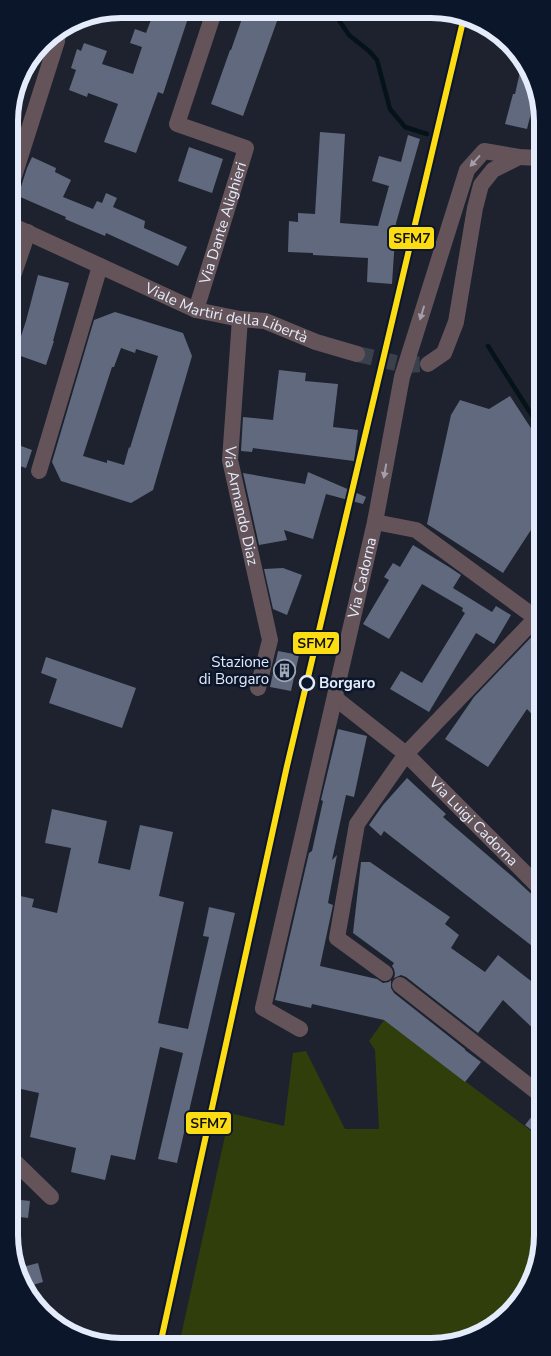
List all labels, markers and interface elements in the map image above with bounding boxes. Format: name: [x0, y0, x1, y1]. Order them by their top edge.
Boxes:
one-way arrow: [469, 155, 481, 167]
street label: Via Dante Alighieri: [194, 160, 251, 288]
line badge: SFM7: [388, 226, 435, 250]
text: SFM7: [393, 229, 431, 248]
street label: Viale Martiri della Libertà: [141, 277, 311, 348]
one-way arrow: [418, 306, 425, 321]
street label: Via Armando Diaz: [220, 444, 263, 567]
one-way arrow: [380, 464, 388, 480]
street label: Via Cadorna: [343, 535, 381, 621]
line badge: SFM7: [292, 631, 340, 655]
text: SFM7: [297, 634, 335, 653]
place label: Stazione di Borgaro: [199, 652, 269, 689]
building icon: Stazione di Borgaro: [273, 659, 297, 683]
place label: Borgaro: [319, 673, 376, 693]
marker: Borgaro: [299, 675, 315, 691]
street label: Via Luigi Cadorna: [424, 772, 523, 871]
line badge: SFM7: [185, 1111, 232, 1135]
text: SFM7: [190, 1114, 228, 1133]

